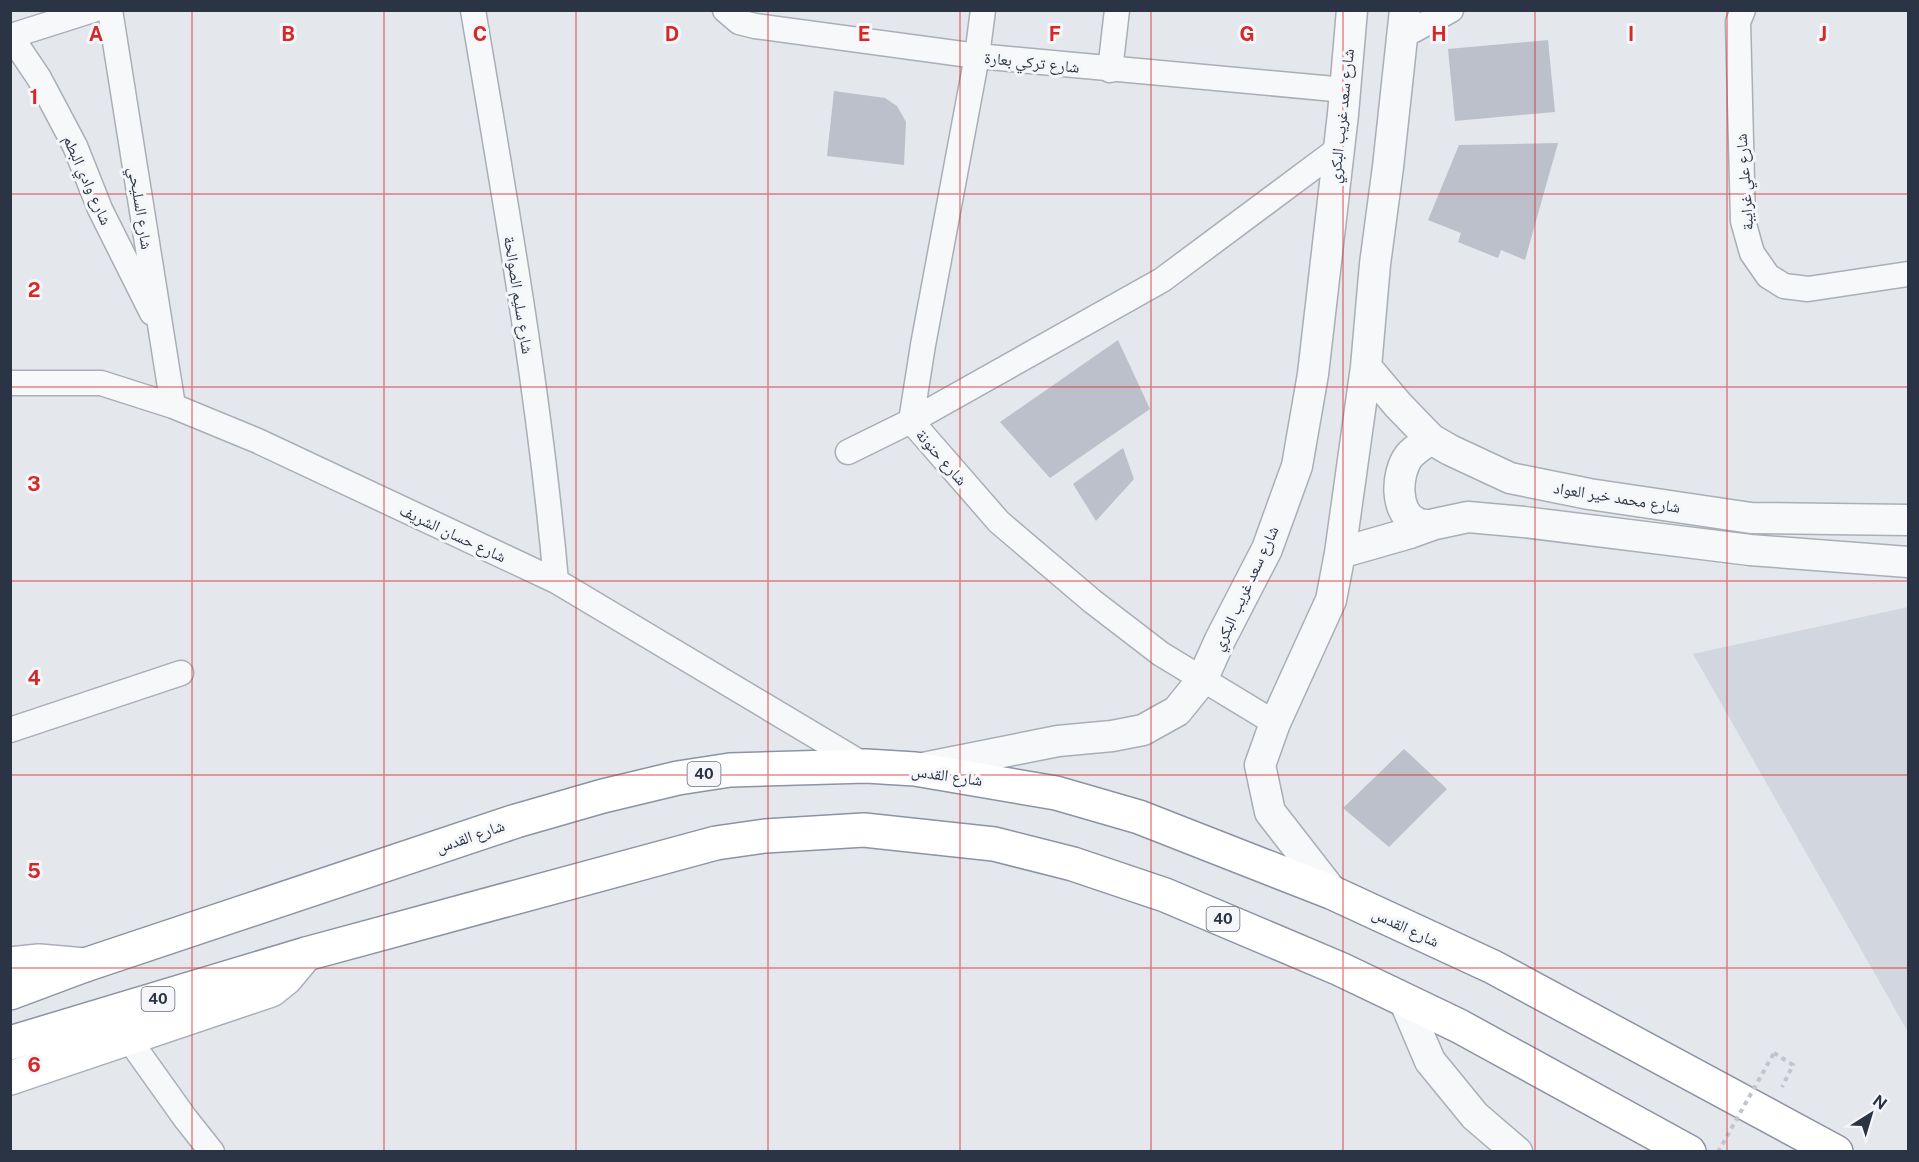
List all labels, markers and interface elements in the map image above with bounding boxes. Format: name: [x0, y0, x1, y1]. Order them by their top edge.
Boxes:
text: A: [89, 22, 103, 46]
text: B: [281, 22, 295, 46]
text: C: [473, 22, 487, 46]
text: D: [665, 22, 679, 46]
text: E: [858, 22, 870, 46]
text: F: [1049, 22, 1061, 46]
text: G: [1239, 22, 1255, 46]
text: H: [1431, 22, 1447, 46]
text: I: [1628, 22, 1634, 46]
text: J: [1819, 22, 1827, 46]
street label: شارع تركي بعارة: [983, 48, 1080, 80]
street label: شارع سعد غريب البكري: [1325, 48, 1361, 185]
text: 1: [30, 85, 38, 109]
street label: شارع وادي البطم: [56, 132, 116, 229]
street label: شارع علي غرايبة: [1732, 133, 1760, 231]
street label: شارع السليحي: [122, 165, 156, 251]
street label: شارع سليم الصوالحة: [499, 235, 537, 356]
text: 2: [28, 278, 40, 302]
street label: شارع حنونة: [911, 425, 971, 490]
text: 3: [27, 472, 41, 496]
street label: شارع محمد خير العواد: [1552, 478, 1682, 518]
street label: شارع حسان الشريف: [396, 500, 509, 567]
street label: شارع سعد غريب البكري: [1208, 523, 1285, 655]
text: 4: [27, 666, 41, 690]
street label: شارع القدس: [910, 761, 984, 791]
road number: 40: [688, 762, 720, 786]
street label: شارع القدس: [433, 816, 507, 858]
text: 5: [27, 859, 41, 883]
street label: شارع القدس: [1369, 904, 1442, 952]
road number: 40: [1206, 907, 1240, 931]
road number: 40: [142, 987, 174, 1011]
text: 6: [27, 1053, 41, 1077]
north arrow: [1841, 1084, 1901, 1144]
text: N: [1869, 1091, 1890, 1114]

